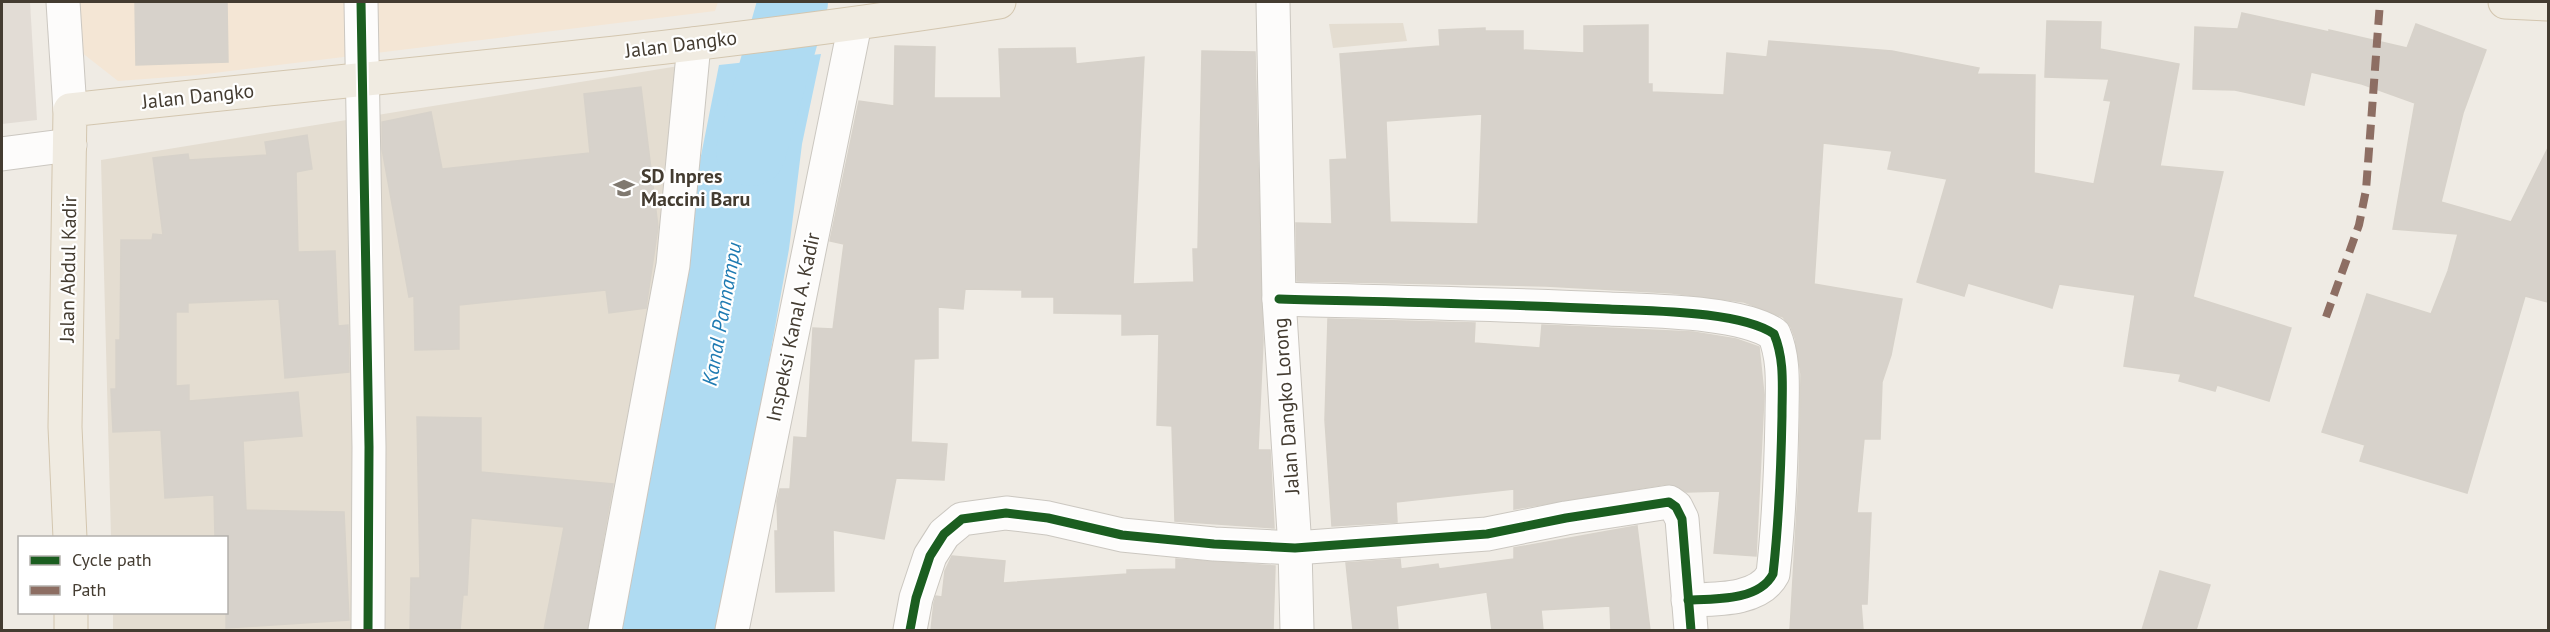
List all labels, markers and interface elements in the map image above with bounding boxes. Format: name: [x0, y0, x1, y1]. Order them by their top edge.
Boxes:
street label: Jalan Dangko: [623, 24, 738, 64]
street label: Jalan Dangko: [140, 77, 255, 115]
place label: SD Inpres Maccini Baru: [641, 163, 750, 212]
school or university icon: SD Inpres Maccini Baru: [612, 176, 636, 200]
street label: Jalan Abdul Kadir: [54, 195, 82, 344]
street label: Inspeksi Kanal A. Kadir: [760, 230, 826, 424]
water label: Kanal Pannampu: [696, 240, 747, 388]
street label: Jalan Dangko Lorong: [1267, 317, 1305, 496]
legend: [18, 536, 228, 614]
text: Cycle path: [72, 548, 152, 571]
text: Path: [72, 578, 106, 601]

